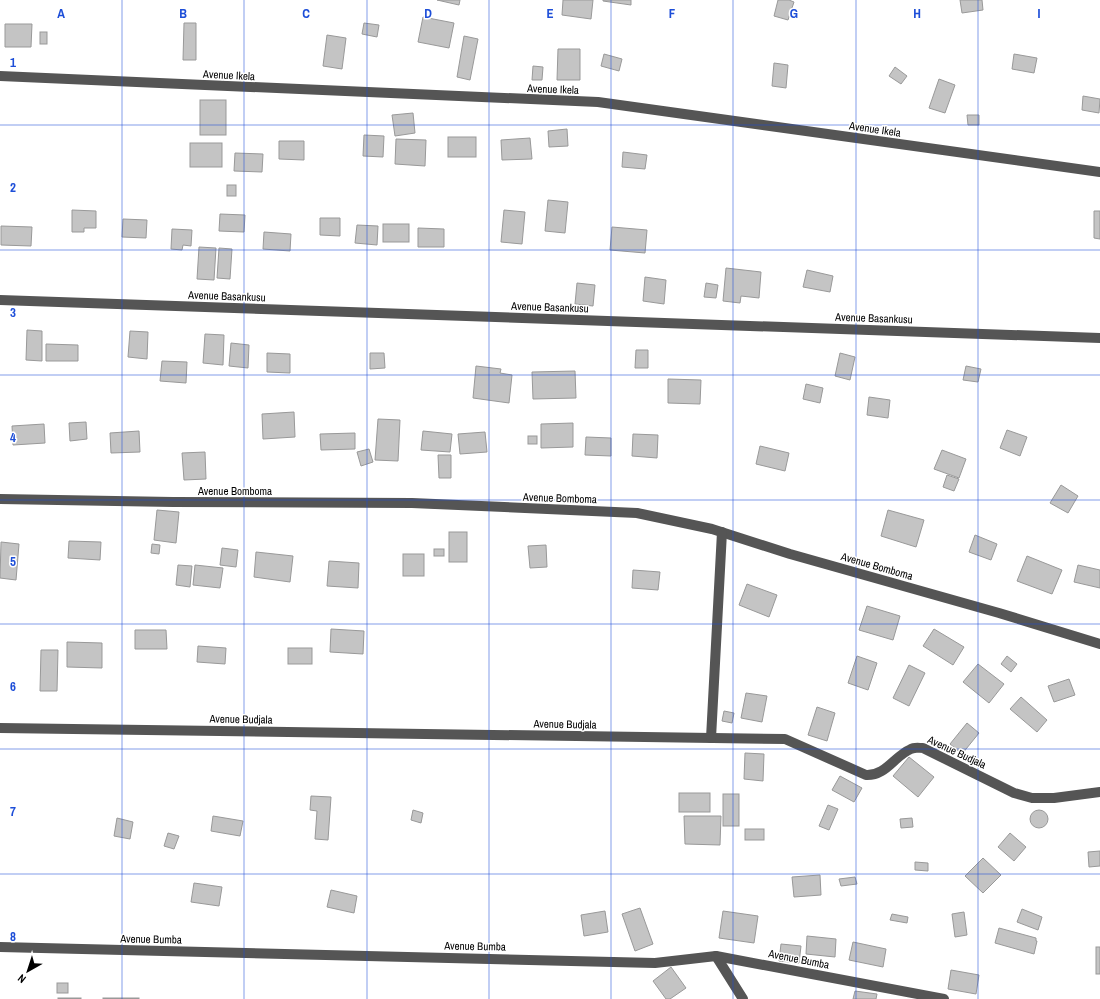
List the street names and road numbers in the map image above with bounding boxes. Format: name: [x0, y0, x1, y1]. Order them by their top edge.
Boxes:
street label: Avenue Ikela: [202, 67, 255, 83]
street label: Avenue Ikela: [526, 81, 579, 97]
street label: Avenue Ikela: [847, 118, 902, 140]
street label: Avenue Basankusu: [187, 288, 266, 304]
street label: Avenue Basankusu: [510, 299, 589, 315]
street label: Avenue Basankusu: [834, 310, 913, 326]
street label: Avenue Bomboma: [197, 484, 272, 498]
street label: Avenue Bomboma: [522, 490, 597, 506]
street label: Avenue Bomboma: [839, 549, 915, 583]
street label: Avenue Budjala: [208, 711, 273, 727]
street label: Avenue Budjala: [532, 716, 597, 732]
street label: Avenue Budjala: [925, 732, 989, 772]
street label: Avenue Bumba: [119, 931, 182, 947]
street label: Avenue Bumba: [443, 938, 506, 954]
street label: Avenue Bumba: [766, 946, 831, 972]

